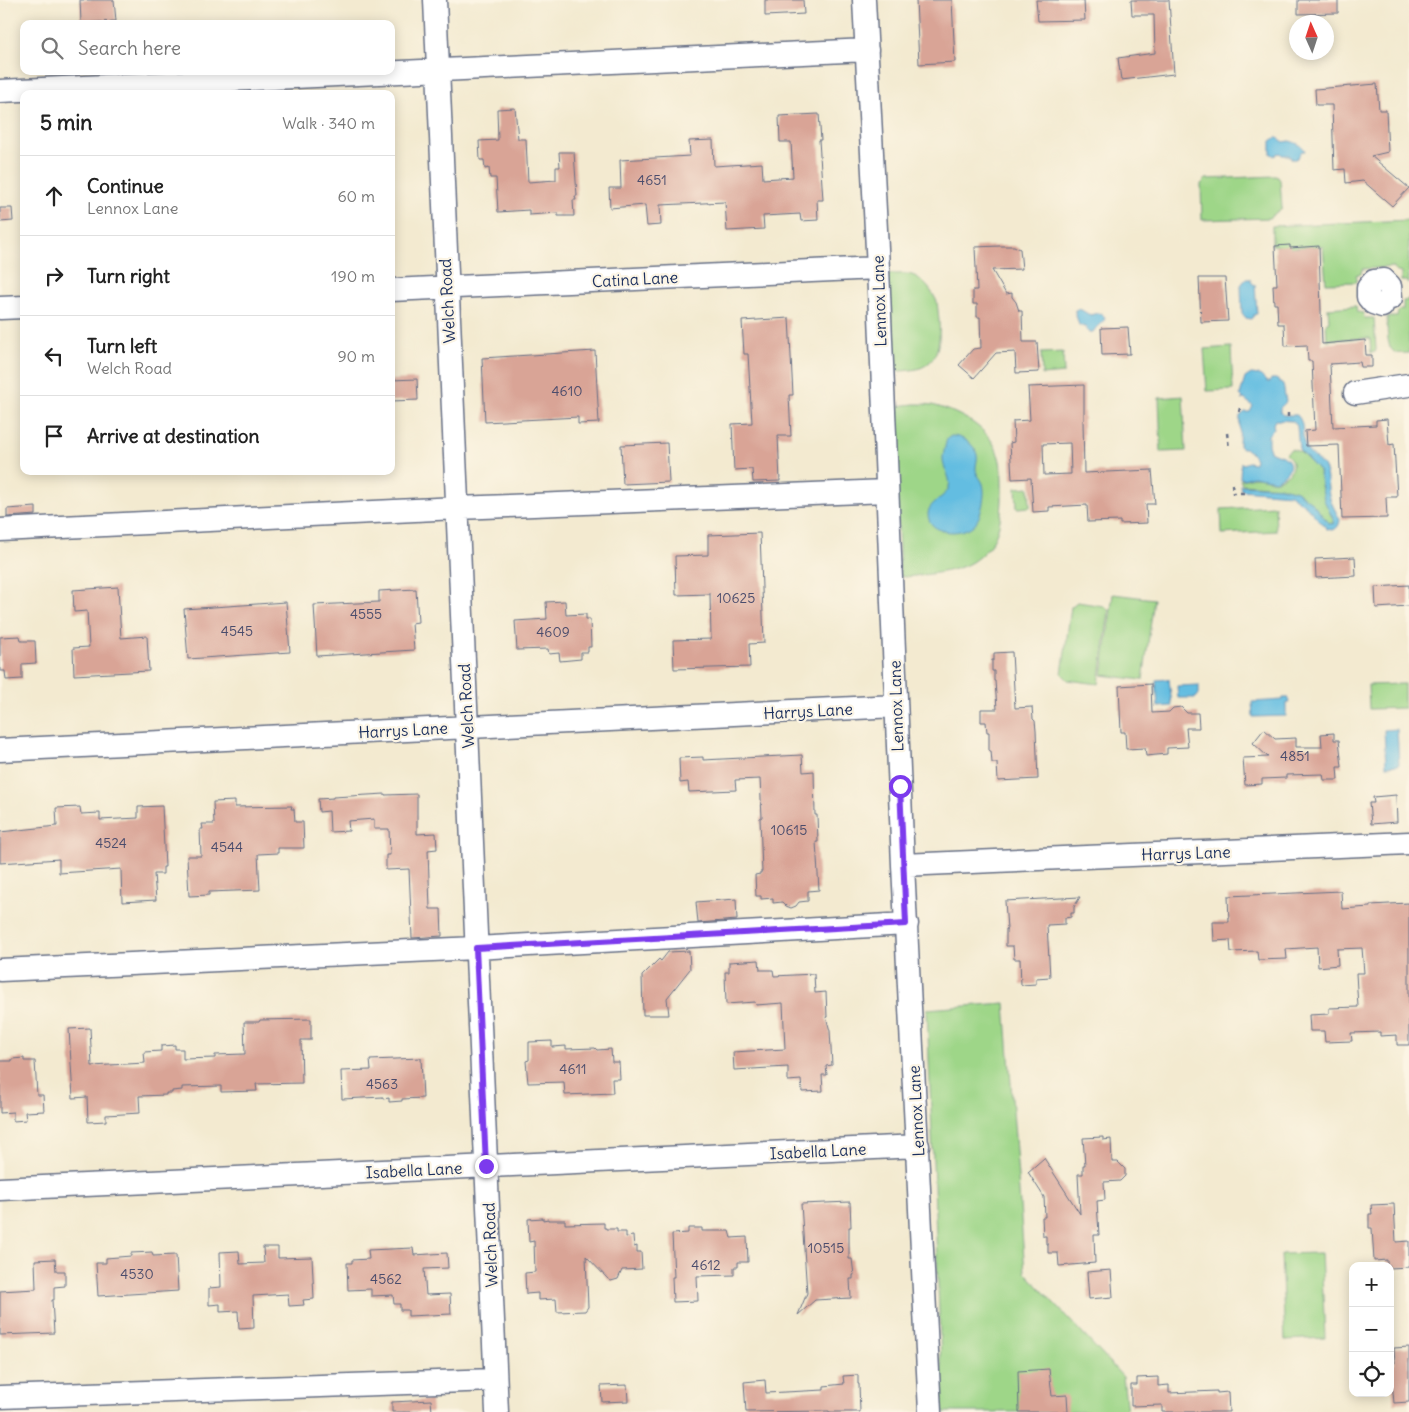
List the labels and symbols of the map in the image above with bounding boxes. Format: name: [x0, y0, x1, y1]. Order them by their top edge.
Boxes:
north arrow: [1289, 15, 1334, 60]
house number: 4651: [637, 171, 667, 189]
street label: Lennox Lane: [867, 255, 891, 347]
street label: Welch Road: [435, 258, 459, 344]
street label: Catina Lane: [591, 267, 679, 291]
house number: 4610: [552, 382, 582, 400]
house number: 10625: [717, 589, 755, 607]
house number: 4555: [350, 605, 382, 623]
house number: 4545: [221, 622, 253, 640]
house number: 4609: [536, 623, 570, 641]
street label: Lennox Lane: [884, 660, 908, 752]
street label: Welch Road: [454, 663, 478, 749]
street label: Harrys Lane: [763, 699, 853, 723]
street label: Harrys Lane: [358, 718, 448, 742]
house number: 4851: [1280, 747, 1310, 765]
route start: [889, 775, 912, 798]
house number: 10615: [771, 821, 807, 839]
house number: 4524: [95, 834, 127, 852]
house number: 4544: [211, 838, 243, 856]
street label: Harrys Lane: [1141, 841, 1231, 865]
house number: 4611: [559, 1060, 587, 1078]
street label: Lennox Lane: [904, 1065, 928, 1157]
house number: 4563: [366, 1075, 398, 1093]
street label: Isabella Lane: [769, 1138, 867, 1164]
route end: [475, 1155, 498, 1178]
street label: Isabella Lane: [365, 1157, 463, 1183]
street label: Welch Road: [479, 1202, 501, 1288]
house number: 10515: [808, 1239, 844, 1257]
house number: 4612: [691, 1256, 721, 1274]
house number: 4530: [120, 1265, 154, 1283]
house number: 4562: [370, 1270, 402, 1288]

